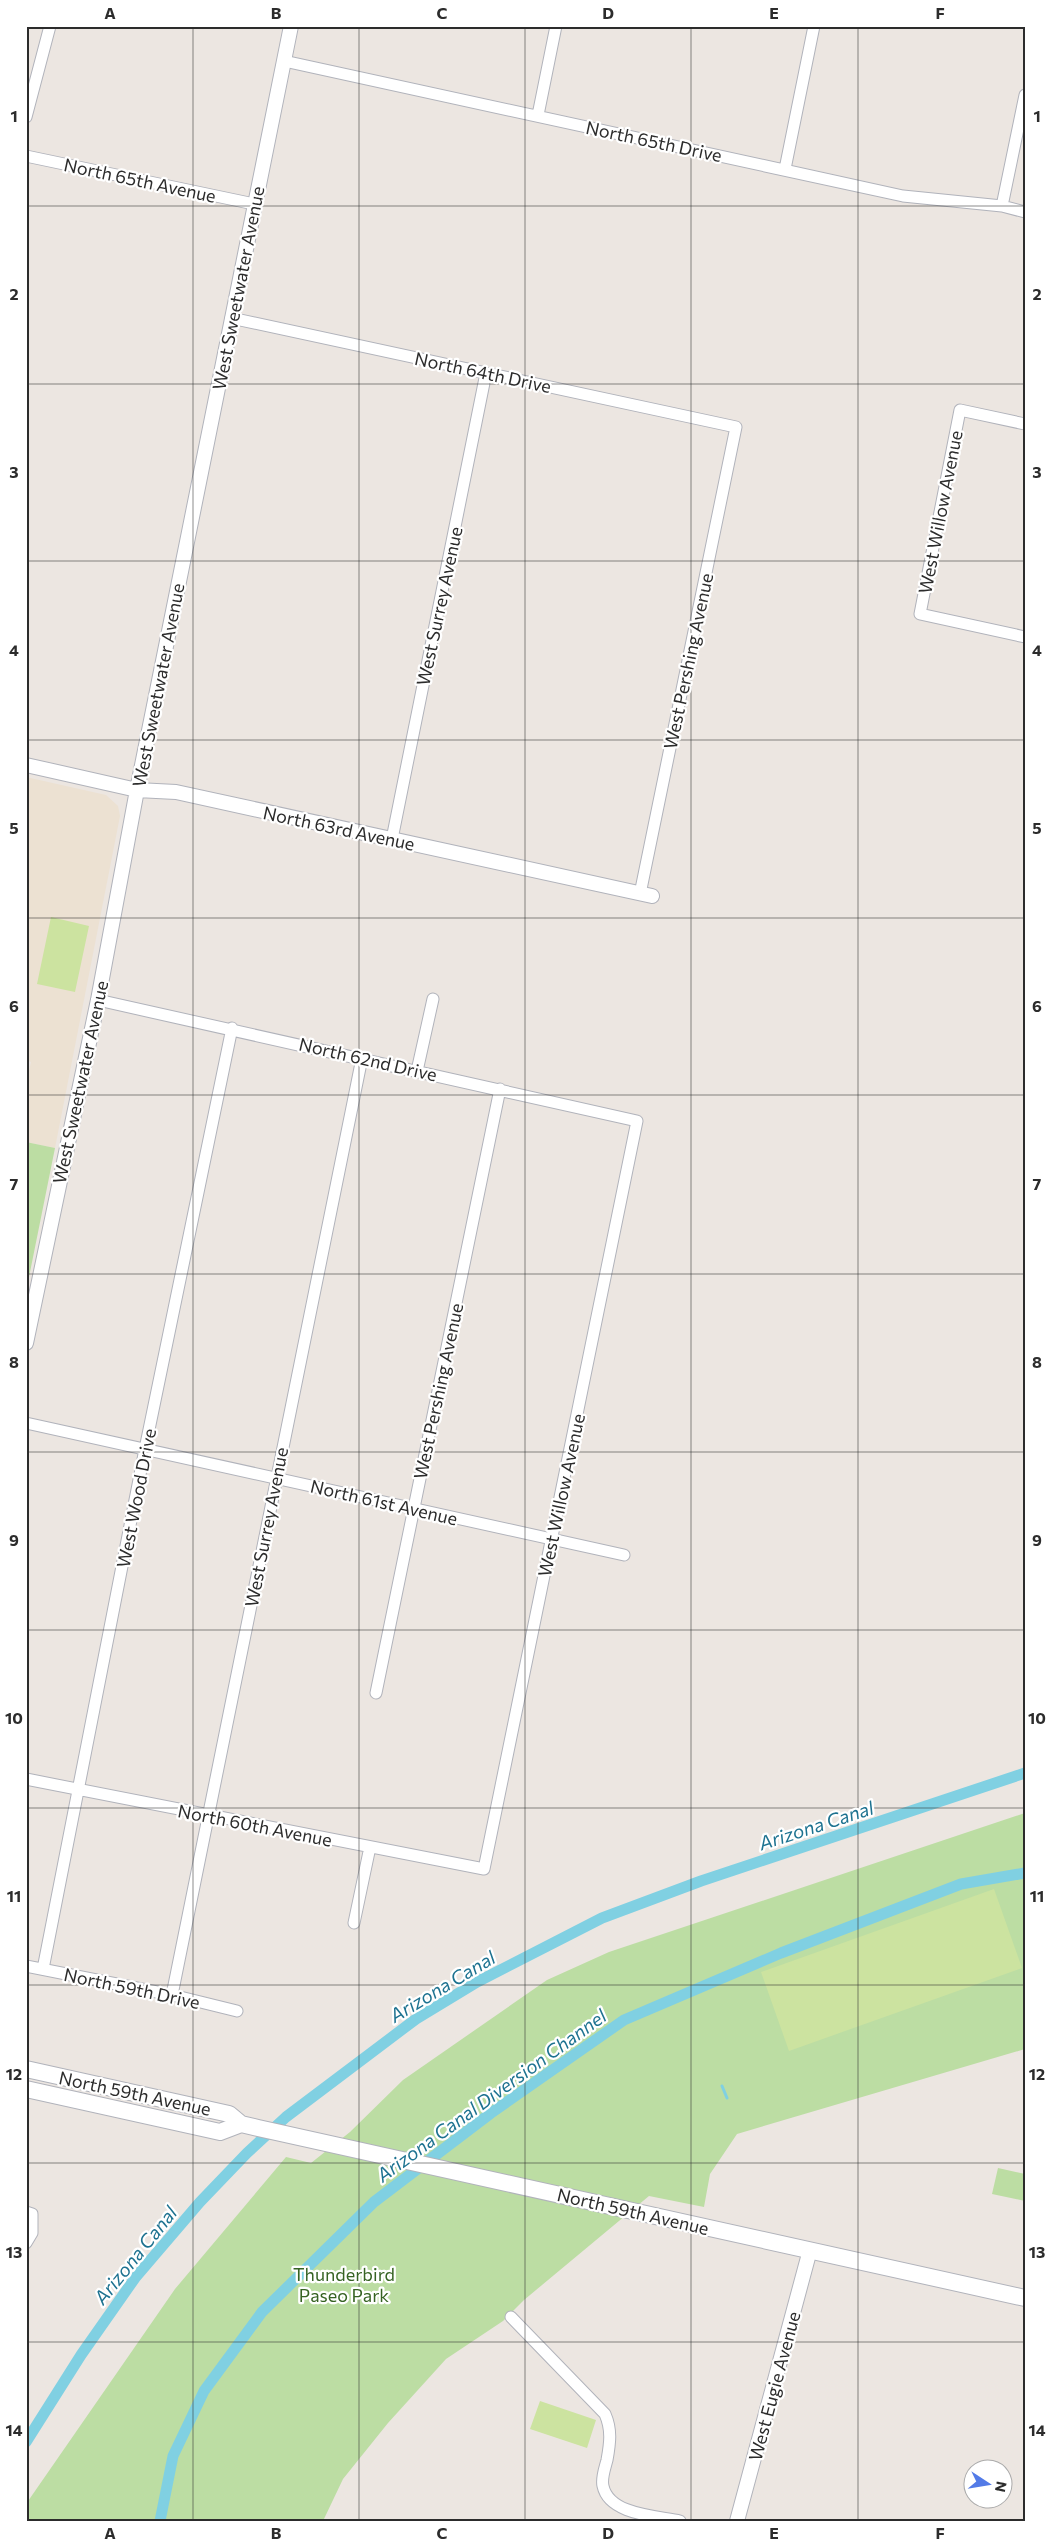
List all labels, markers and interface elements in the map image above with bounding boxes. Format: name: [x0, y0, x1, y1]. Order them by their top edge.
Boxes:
text: A: [104, 3, 116, 22]
text: B: [271, 3, 282, 22]
text: C: [437, 3, 448, 22]
text: D: [602, 3, 614, 22]
text: E: [769, 3, 779, 22]
text: F: [935, 3, 945, 22]
text: 1: [10, 106, 18, 125]
text: 1: [1033, 106, 1041, 125]
street label: North 65th Drive: [584, 116, 724, 166]
street label: North 65th Avenue: [62, 153, 218, 207]
street label: West Sweetwater Avenue: [207, 184, 269, 392]
text: 2: [9, 284, 19, 303]
text: 2: [1032, 284, 1042, 303]
street label: North 64th Drive: [413, 347, 553, 397]
street label: West Willow Avenue: [913, 428, 967, 596]
text: 3: [9, 462, 19, 481]
text: 3: [1032, 462, 1042, 481]
street label: West Surrey Avenue: [411, 524, 467, 688]
street label: West Pershing Avenue: [659, 571, 717, 751]
street label: West Sweetwater Avenue: [127, 581, 189, 789]
text: 4: [9, 640, 19, 659]
text: 4: [1032, 640, 1042, 659]
street label: North 63rd Avenue: [261, 801, 417, 855]
text: 5: [9, 818, 19, 837]
text: 5: [1032, 818, 1042, 837]
street label: West Sweetwater Avenue: [48, 978, 112, 1186]
text: 6: [9, 996, 19, 1015]
text: 6: [1032, 996, 1042, 1015]
street label: North 62nd Drive: [297, 1032, 439, 1086]
text: 7: [10, 1174, 19, 1193]
text: 7: [1033, 1174, 1042, 1193]
street label: West Pershing Avenue: [409, 1301, 467, 1481]
text: 8: [9, 1352, 19, 1371]
text: 8: [1032, 1352, 1042, 1371]
street label: West Willow Avenue: [533, 1412, 589, 1578]
street label: West Wood Drive: [112, 1426, 160, 1570]
street label: West Surrey Avenue: [240, 1445, 292, 1609]
street label: North 61st Avenue: [308, 1474, 460, 1530]
text: 9: [9, 1530, 19, 1549]
text: 9: [1032, 1530, 1042, 1549]
text: 10: [5, 1708, 23, 1727]
text: 10: [1028, 1708, 1046, 1727]
water label: Arizona Canal: [755, 1795, 877, 1855]
street label: North 60th Avenue: [176, 1799, 334, 1851]
text: 11: [7, 1886, 21, 1905]
text: 11: [1030, 1886, 1044, 1905]
water label: Arizona Canal: [384, 1945, 500, 2027]
street label: North 59th Drive: [62, 1963, 202, 2013]
water label: Arizona Canal Diversion Channel: [371, 2003, 611, 2187]
text: 12: [6, 2064, 22, 2083]
text: 12: [1029, 2064, 1045, 2083]
street label: North 59th Avenue: [57, 2066, 213, 2120]
street label: North 59th Avenue: [555, 2183, 711, 2239]
water label: Arizona Canal: [88, 2200, 182, 2309]
text: 13: [6, 2242, 22, 2261]
text: 13: [1029, 2242, 1045, 2261]
park label: Thunderbird Paseo Park: [293, 2263, 395, 2306]
street label: West Eugie Avenue: [743, 2309, 805, 2463]
text: 14: [5, 2420, 23, 2439]
text: 14: [1028, 2420, 1046, 2439]
north arrow: [964, 2460, 1014, 2510]
text: N: [992, 2480, 1011, 2494]
text: A: [104, 2523, 116, 2542]
text: B: [271, 2523, 282, 2542]
text: C: [437, 2523, 448, 2542]
text: D: [602, 2523, 614, 2542]
text: E: [769, 2523, 779, 2542]
text: F: [935, 2523, 945, 2542]

